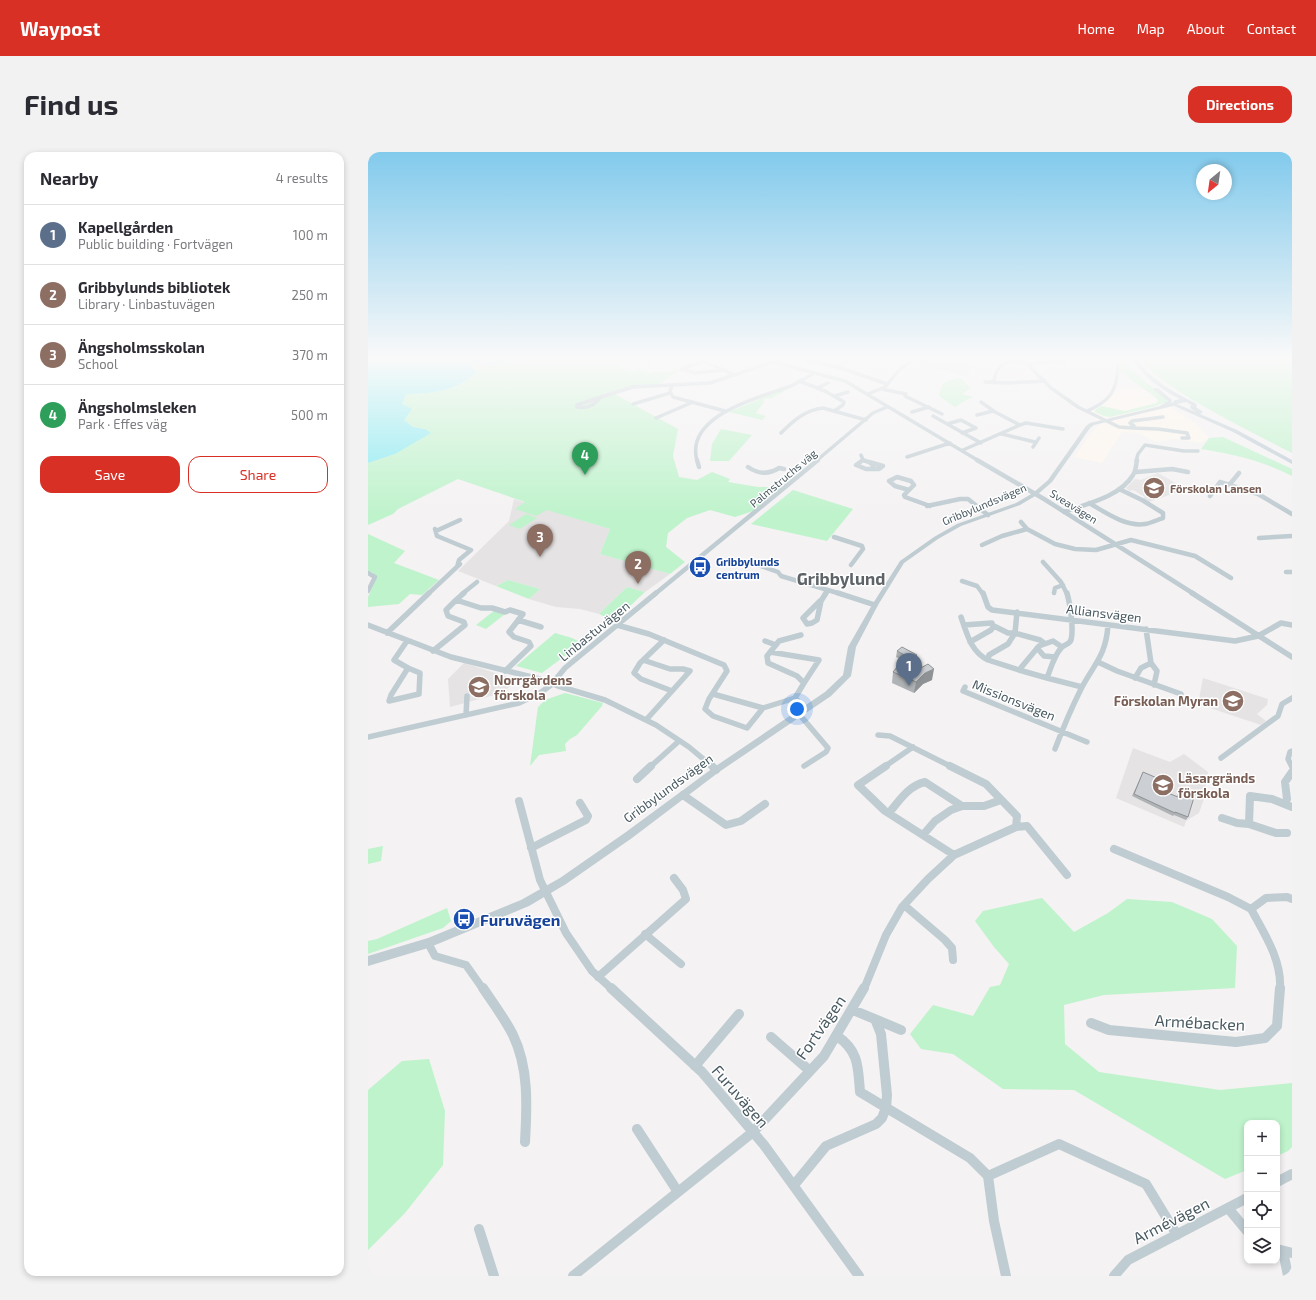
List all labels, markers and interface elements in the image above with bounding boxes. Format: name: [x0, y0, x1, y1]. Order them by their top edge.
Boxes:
text: Waypost: [20, 17, 100, 40]
text: Home: [1078, 20, 1115, 37]
text: Map: [1137, 20, 1165, 37]
text: About: [1187, 20, 1225, 37]
text: Contact: [1247, 20, 1296, 37]
button: Directions: [1188, 86, 1292, 123]
text: Find us: [24, 87, 118, 121]
north arrow: [1196, 164, 1232, 200]
text: Nearby: [40, 168, 98, 188]
text: 4 results: [276, 170, 328, 186]
text: Kapellgården: [78, 218, 173, 236]
text: 1: [50, 227, 56, 243]
text: 100 m: [293, 227, 328, 243]
text: Public building · Fortvägen: [78, 236, 233, 252]
text: Gribbylunds bibliotek: [78, 278, 230, 296]
text: 2: [49, 287, 57, 303]
text: 250 m: [292, 287, 328, 303]
text: Library · Linbastuvägen: [78, 296, 215, 312]
text: Ängsholmsskolan: [78, 338, 205, 356]
text: 3: [49, 347, 57, 363]
text: 370 m: [292, 347, 328, 363]
text: School: [78, 356, 118, 372]
text: Ängsholmsleken: [78, 398, 196, 416]
text: 4: [49, 407, 57, 423]
text: 500 m: [291, 407, 328, 423]
text: Park · Effes väg: [78, 416, 167, 432]
pin: 4: [572, 442, 598, 475]
street label: Palmstruchs väg: [747, 446, 819, 510]
button: Save: [40, 456, 180, 493]
button: Share: [188, 456, 328, 493]
school or university icon: Förskolan Lansen: [1141, 475, 1167, 501]
street label: Gribbylundsvägen: [940, 480, 1028, 528]
place label: Förskolan Lansen: [1170, 482, 1262, 495]
street label: Sveavägen: [1048, 486, 1100, 526]
pin: 3: [527, 524, 553, 557]
pin: 2: [625, 551, 651, 584]
bus stop icon: Gribbylunds centrum: [687, 554, 713, 580]
place label: Gribbylunds centrum: [716, 555, 779, 581]
district label: Gribbylund: [797, 568, 885, 589]
street label: Linbastuvägen: [555, 598, 633, 664]
street label: Alliansvägen: [1065, 600, 1143, 626]
pin: 1: [896, 653, 922, 686]
place label: Norrgårdens förskola: [494, 672, 572, 703]
school or university icon: Norrgårdens förskola: [466, 674, 492, 700]
street label: Missionsvägen: [970, 676, 1058, 724]
school or university icon: Förskolan Myran: [1220, 688, 1246, 714]
place label: Förskolan Myran: [1114, 693, 1218, 709]
your location: [787, 699, 807, 719]
street label: Gribbylundsvägen: [620, 750, 716, 826]
place label: Läsargränds förskola: [1178, 770, 1255, 801]
school or university icon: Läsargränds förskola: [1150, 772, 1176, 798]
bus stop icon: Furuvägen: [451, 906, 477, 932]
place label: Furuvägen: [480, 910, 560, 929]
street label: Fortvägen: [791, 991, 849, 1063]
street label: Armébacken: [1154, 1010, 1246, 1034]
street label: Furuvägen: [709, 1061, 773, 1131]
map controls: [1244, 1120, 1280, 1264]
button: +: [1244, 1120, 1280, 1156]
button: −: [1244, 1156, 1280, 1192]
button: locate: [1244, 1192, 1280, 1228]
street label: Armévägen: [1130, 1193, 1212, 1247]
button: layers: [1244, 1228, 1280, 1264]

